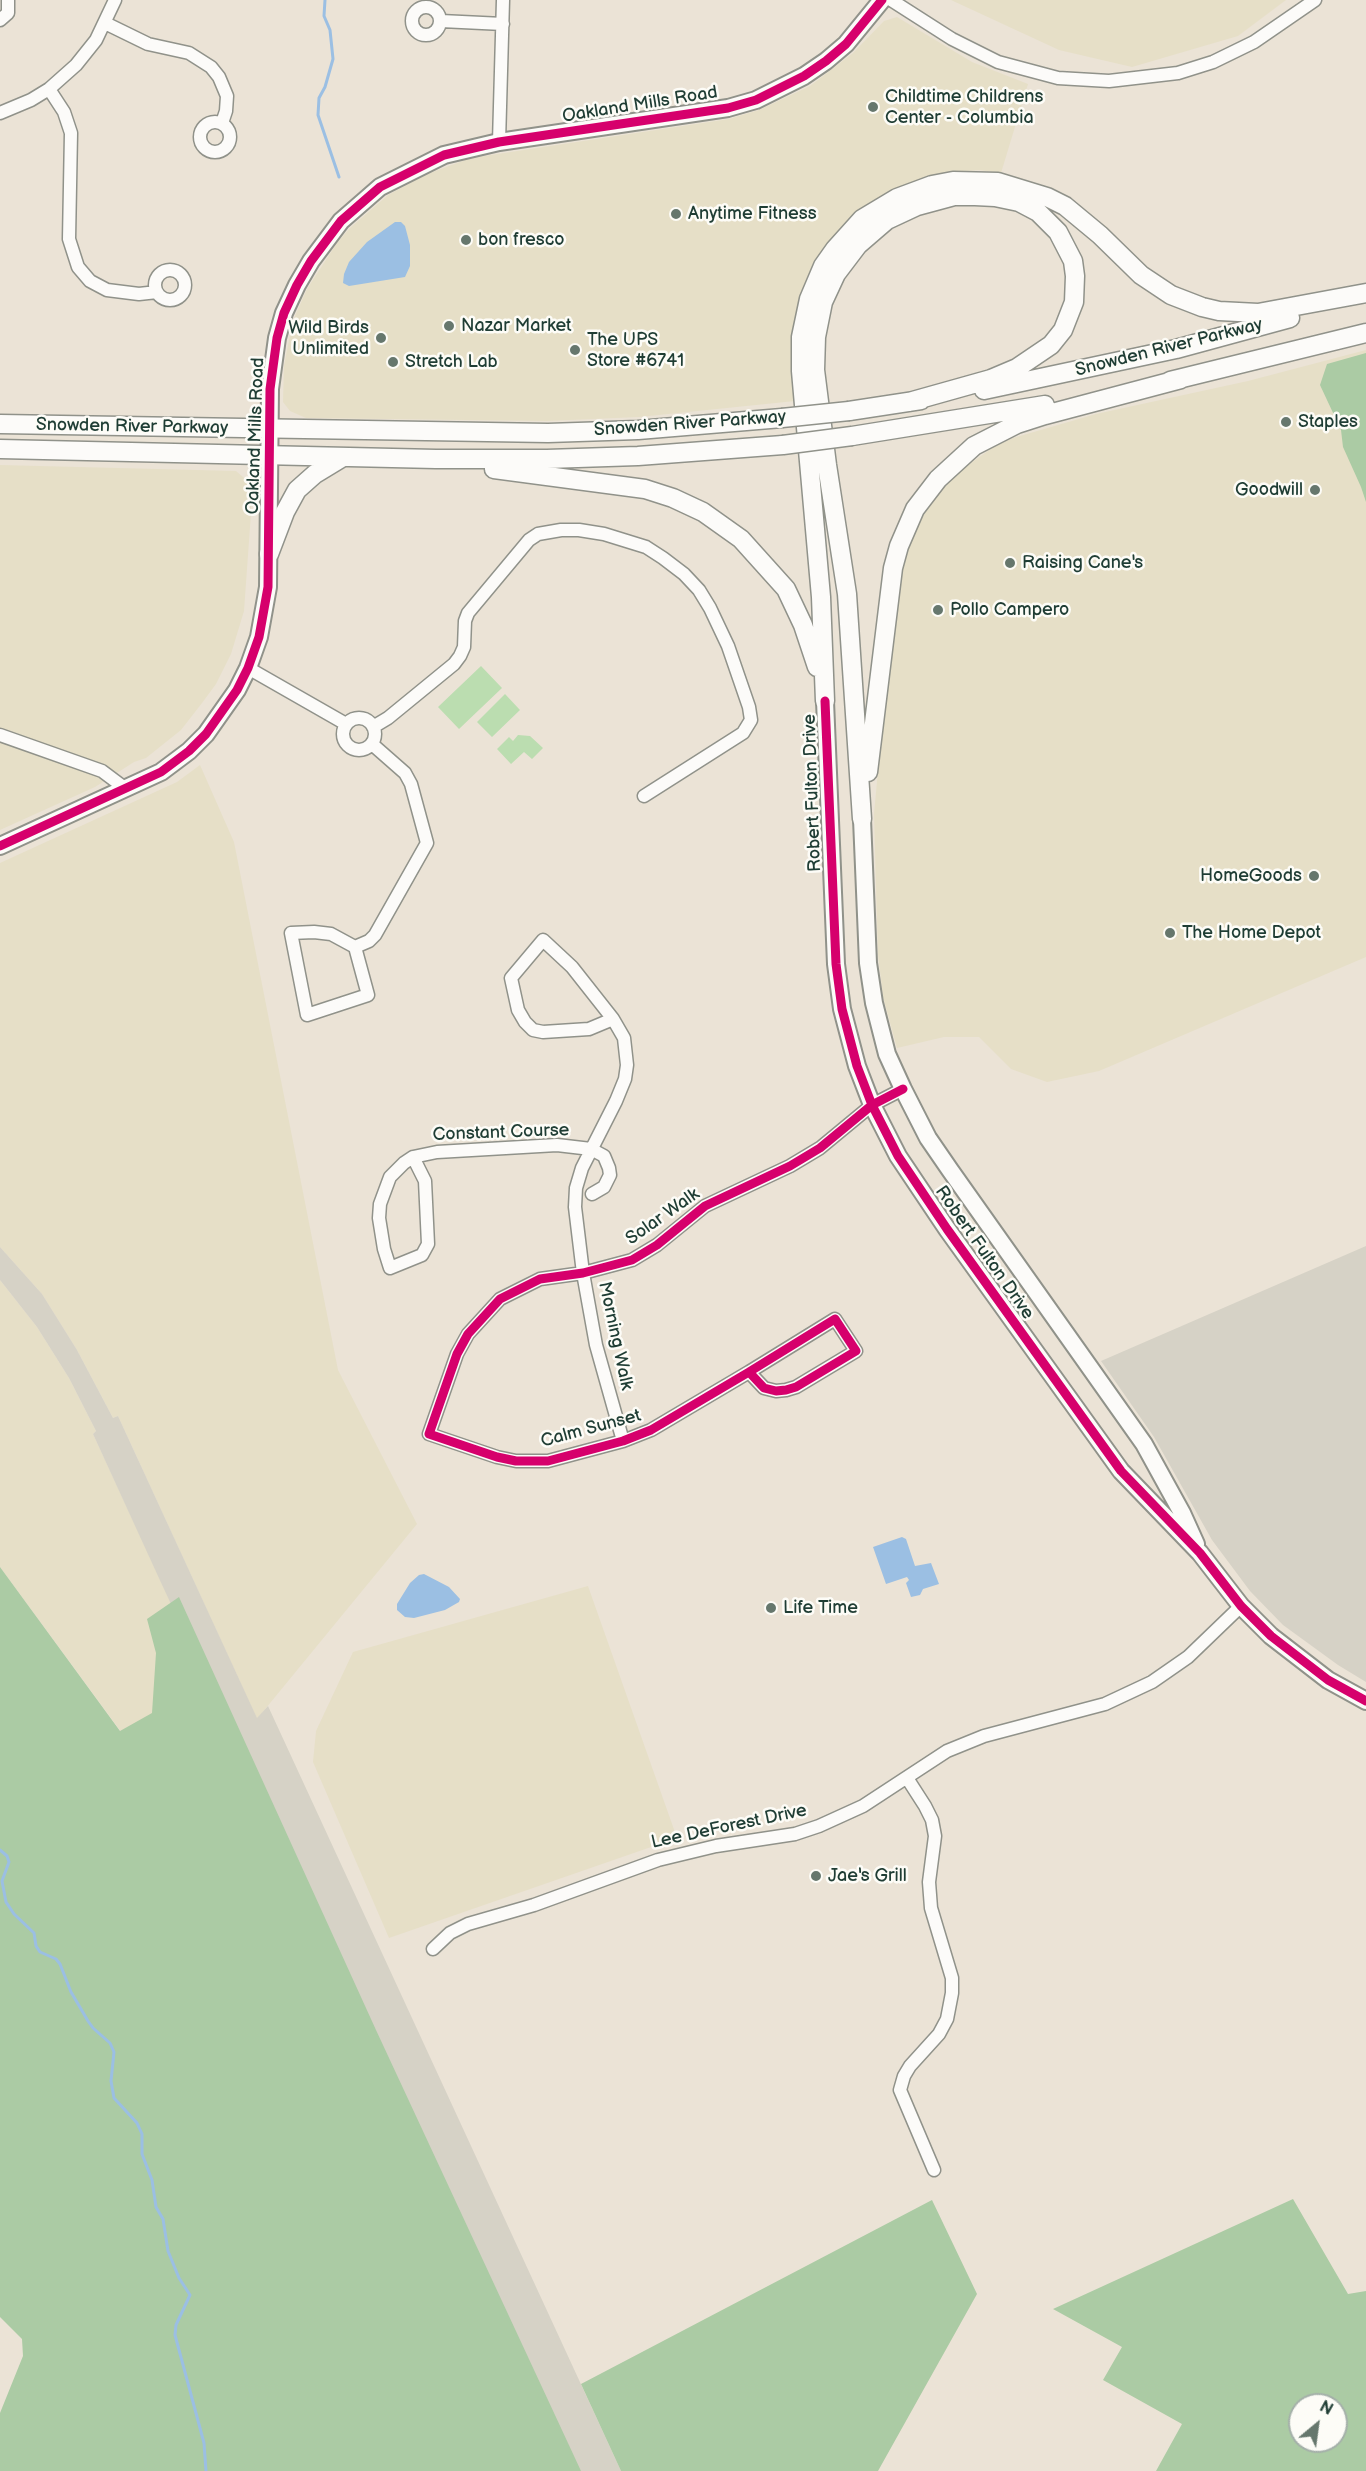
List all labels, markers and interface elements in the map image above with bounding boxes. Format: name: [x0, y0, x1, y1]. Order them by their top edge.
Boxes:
street label: Oakland Mills Road: [561, 82, 719, 128]
place label: Childtime Childrens Center - Columbia: [885, 86, 1043, 128]
marker: Childtime Childrens Center - Columbia: [866, 100, 880, 114]
place label: Anytime Fitness: [688, 203, 817, 225]
marker: Anytime Fitness: [669, 207, 683, 221]
place label: bon fresco: [478, 229, 564, 251]
marker: bon fresco: [459, 233, 473, 247]
street label: Snowden River Parkway: [1073, 314, 1265, 382]
place label: Nazar Market: [461, 315, 572, 337]
place label: Wild Birds Unlimited: [288, 317, 369, 360]
marker: Nazar Market: [442, 319, 456, 333]
place label: The UPS Store #6741: [587, 329, 684, 372]
marker: Wild Birds Unlimited: [374, 331, 388, 345]
marker: The UPS Store #6741: [568, 343, 582, 357]
place label: Stretch Lab: [405, 351, 498, 373]
marker: Stretch Lab: [386, 355, 400, 369]
street label: Oakland Mills Road: [242, 357, 270, 515]
street label: Snowden River Parkway: [593, 407, 787, 441]
place label: Staples: [1298, 411, 1358, 433]
street label: Snowden River Parkway: [36, 415, 228, 439]
marker: Staples: [1279, 415, 1293, 429]
place label: Goodwill: [1235, 479, 1303, 501]
marker: Goodwill: [1308, 483, 1322, 497]
place label: Raising Cane's: [1022, 552, 1143, 574]
marker: Raising Cane's: [1003, 556, 1017, 570]
place label: Pollo Campero: [950, 599, 1069, 621]
marker: Pollo Campero: [931, 603, 945, 617]
street label: Robert Fulton Drive: [799, 714, 827, 872]
place label: HomeGoods: [1200, 865, 1302, 887]
marker: HomeGoods: [1307, 869, 1321, 883]
place label: The Home Depot: [1182, 922, 1321, 944]
marker: The Home Depot: [1163, 926, 1177, 940]
street label: Constant Course: [432, 1120, 570, 1146]
street label: Robert Fulton Drive: [930, 1182, 1038, 1324]
street label: Solar Walk: [622, 1184, 704, 1250]
street label: Morning Walk: [593, 1280, 637, 1392]
street label: Calm Sunset: [538, 1405, 644, 1453]
place label: Life Time: [783, 1597, 858, 1619]
marker: Life Time: [764, 1601, 778, 1615]
street label: Lee DeForest Drive: [649, 1800, 809, 1854]
place label: Jae's Grill: [828, 1865, 907, 1887]
marker: Jae's Grill: [809, 1869, 823, 1883]
north arrow: [1288, 2393, 1348, 2453]
text: N: [1316, 2397, 1336, 2420]

